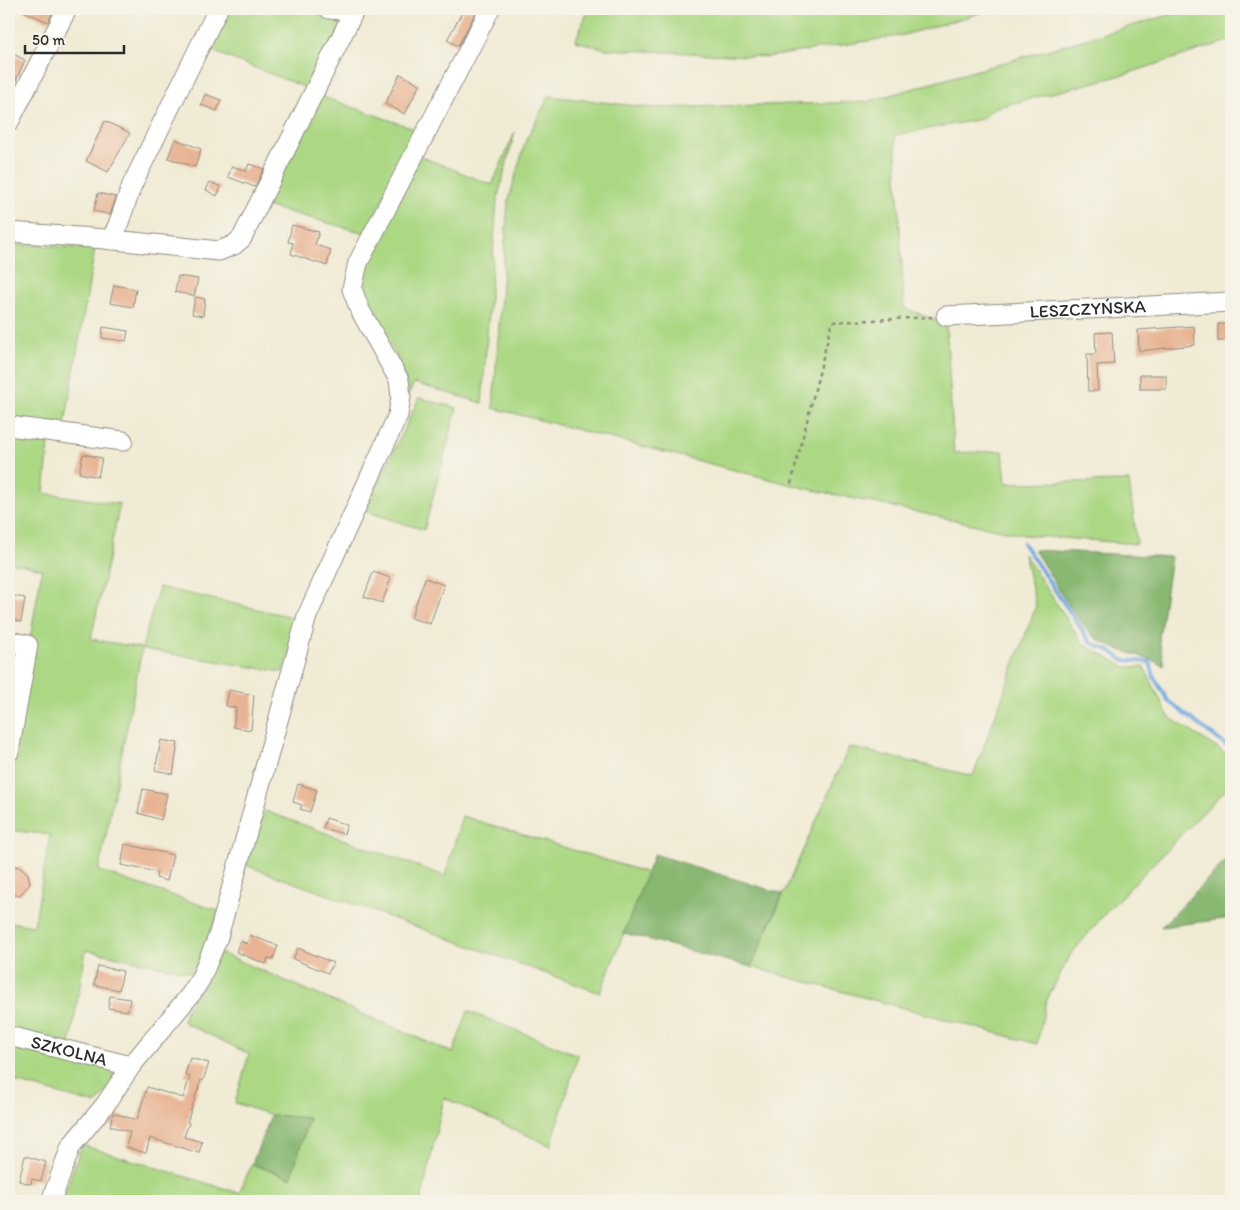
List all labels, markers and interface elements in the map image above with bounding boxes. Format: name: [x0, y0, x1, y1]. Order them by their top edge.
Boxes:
scale bar: [25, 22, 124, 54]
text: 50 m: [32, 31, 65, 49]
street label: LESZCZYŃSKA: [1029, 295, 1147, 323]
street label: SZKOLNA: [29, 1031, 110, 1071]

